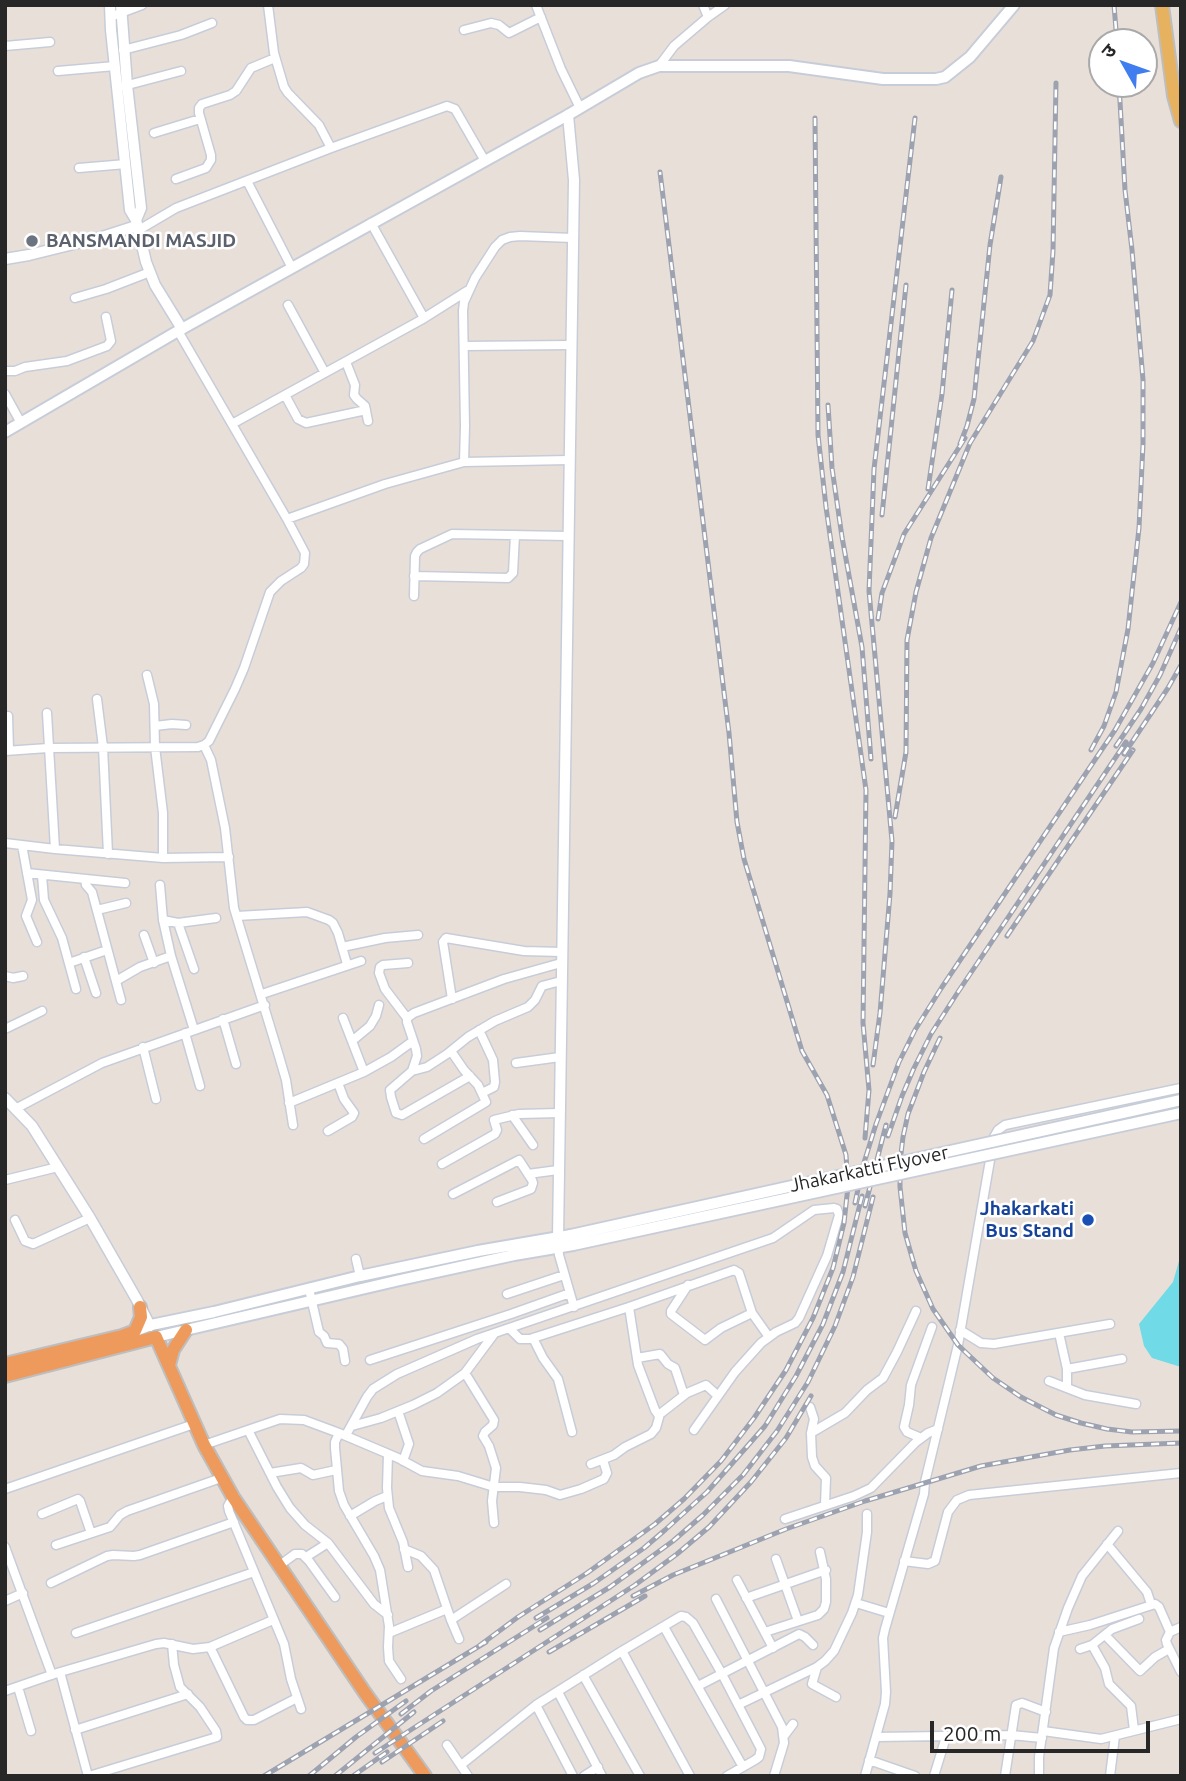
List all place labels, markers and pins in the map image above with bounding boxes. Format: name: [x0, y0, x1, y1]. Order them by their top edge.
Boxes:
place label: BANSMANDI MASJID: [46, 230, 236, 252]
marker: BANSMANDI MASJID: [24, 233, 40, 249]
place label: Jhakarkati Bus Stand: [980, 1198, 1074, 1242]
marker: Jhakarkati Bus Stand: [1080, 1212, 1096, 1228]

